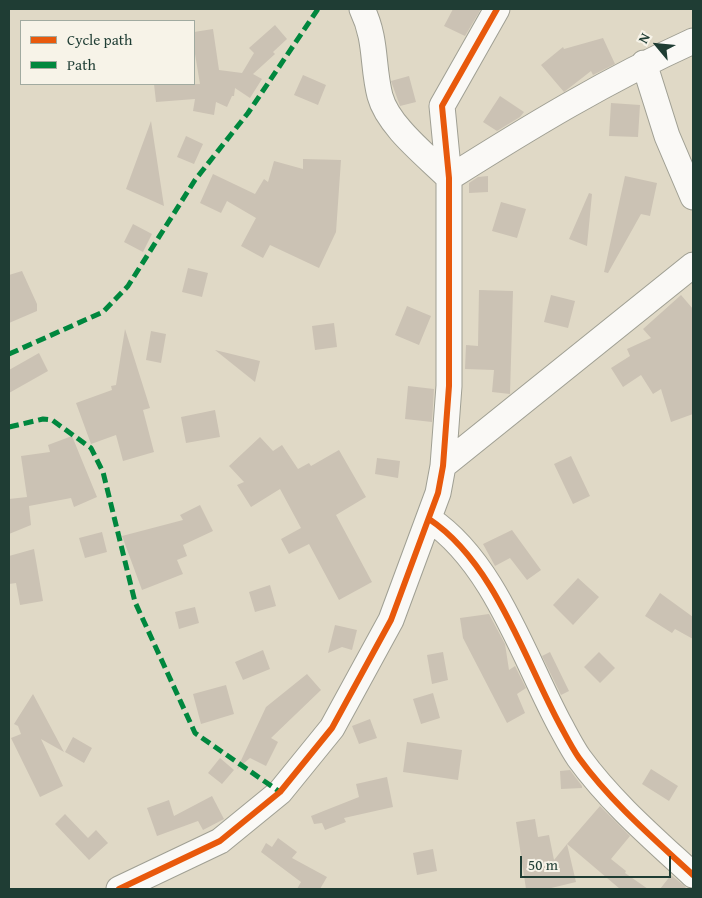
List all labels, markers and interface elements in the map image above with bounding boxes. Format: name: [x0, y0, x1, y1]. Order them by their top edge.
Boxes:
legend: [20, 20, 195, 85]
north arrow: [632, 20, 682, 70]
text: Cycle path: [67, 29, 133, 50]
text: N: [633, 29, 655, 47]
text: Path: [67, 54, 96, 75]
scale bar: [522, 846, 673, 878]
text: 50 m: [528, 854, 558, 875]

